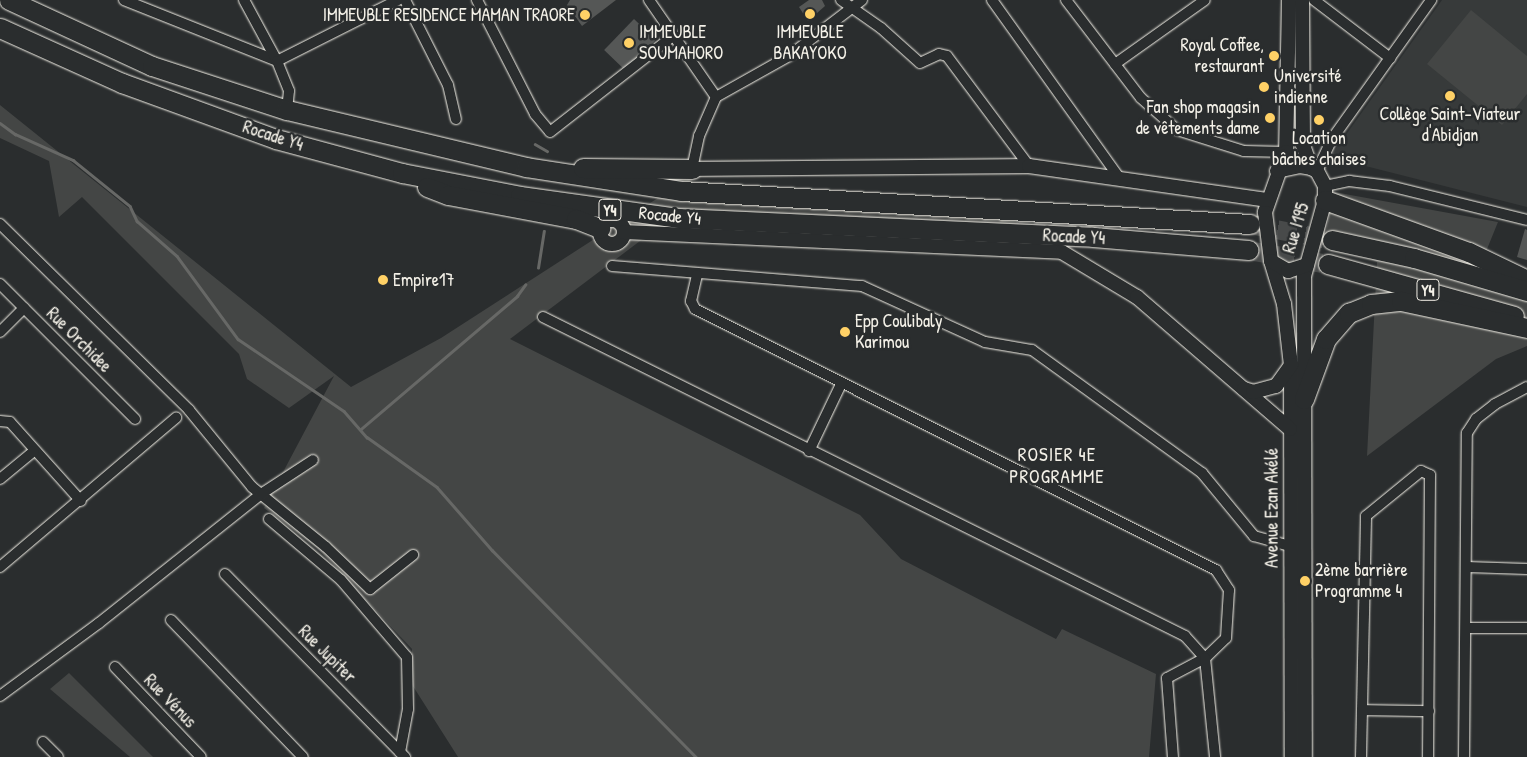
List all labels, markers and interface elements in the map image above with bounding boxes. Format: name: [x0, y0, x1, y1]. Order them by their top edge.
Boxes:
place label: IMMEUBLE RESIDENCE MAMAN TRAORE: [323, 4, 575, 26]
marker: IMMEUBLE BAKAYOKO: [804, 8, 816, 20]
marker: IMMEUBLE RESIDENCE MAMAN TRAORE: [579, 9, 591, 21]
place label: IMMEUBLE SOUMAHORO: [639, 22, 723, 64]
place label: IMMEUBLE BAKAYOKO: [773, 22, 847, 64]
place label: Royal Coffee, restaurant: [1180, 35, 1264, 78]
marker: IMMEUBLE SOUMAHORO: [623, 37, 635, 49]
marker: Royal Coffee, restaurant: [1268, 50, 1280, 62]
place label: Université indienne: [1274, 66, 1342, 108]
marker: Université indienne: [1258, 81, 1270, 93]
marker: Collège Saint-Viateur d'Abidjan: [1444, 90, 1456, 102]
place label: Fan shop magasin de vêtements dame: [1136, 97, 1260, 140]
place label: Collège Saint-Viateur d'Abidjan: [1380, 104, 1520, 146]
marker: Fan shop magasin de vêtements dame: [1264, 112, 1276, 124]
marker: Location bâches chaises: [1313, 114, 1325, 126]
street label: Rocade Y4: [240, 116, 306, 156]
place label: Location bâches chaises: [1272, 128, 1366, 170]
road number: Y4: [598, 196, 622, 224]
street label: Rue I195: [1278, 200, 1314, 256]
street label: Rocade Y4: [638, 202, 702, 230]
street label: Rocade Y4: [1042, 225, 1106, 249]
place label: Empire17: [393, 269, 454, 291]
marker: Empire17: [377, 274, 389, 286]
road number: Y4: [1416, 276, 1440, 304]
street label: Rue Orchidee: [42, 303, 116, 377]
place label: Epp Coulibaly Karimou: [855, 311, 943, 354]
marker: Epp Coulibaly Karimou: [839, 326, 851, 338]
district label: ROSIER 4E PROGRAMME: [1008, 444, 1106, 488]
street label: Avenue Ezan Akélé: [1261, 448, 1283, 568]
place label: 2ème barrière Programme 4: [1315, 560, 1408, 602]
marker: 2ème barrière Programme 4: [1299, 575, 1311, 587]
street label: Rue Jupiter: [294, 621, 360, 687]
street label: Rue Vénus: [139, 670, 201, 732]

